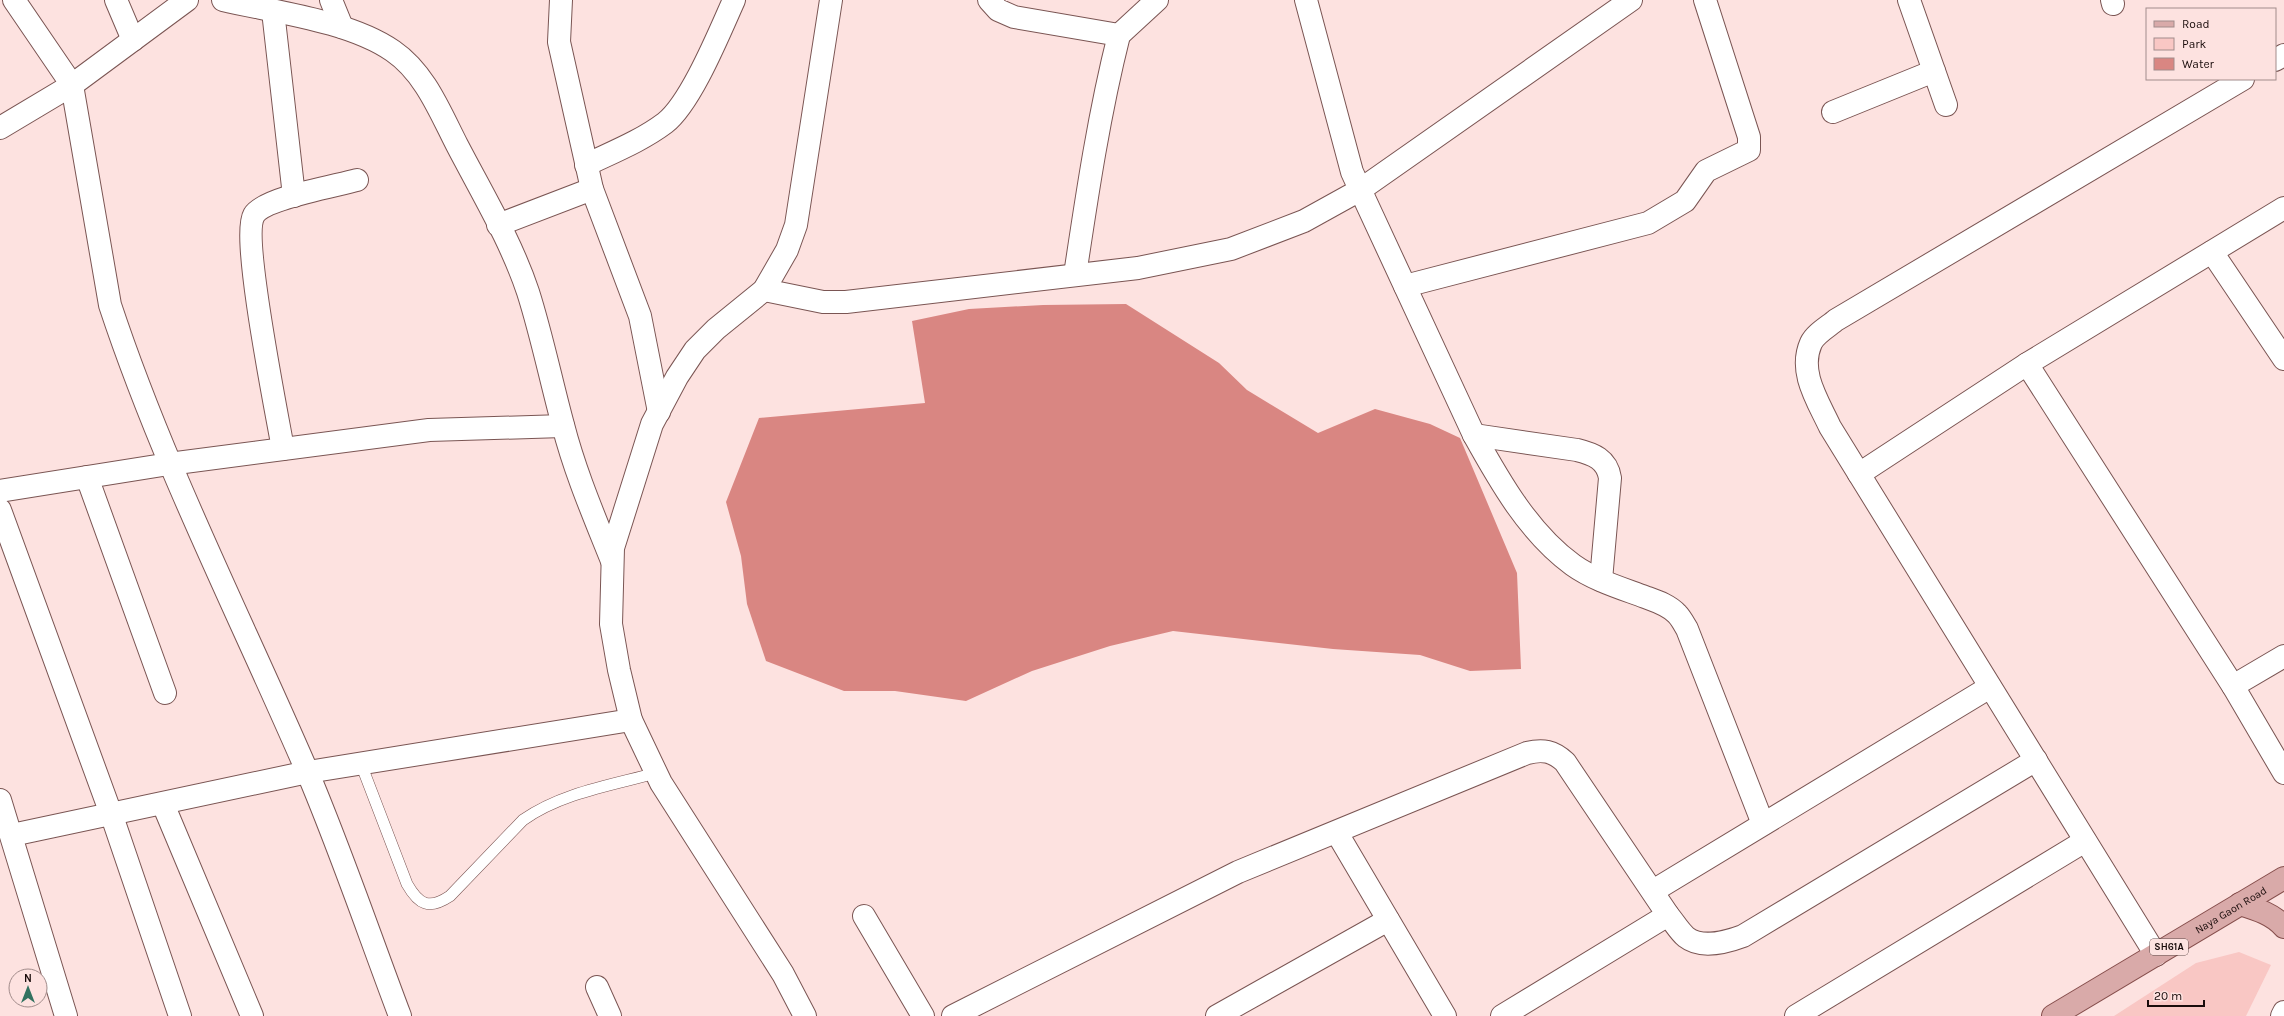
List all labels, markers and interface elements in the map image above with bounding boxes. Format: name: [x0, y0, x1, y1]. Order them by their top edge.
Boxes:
legend: [2146, 8, 2276, 80]
text: Road: [2182, 17, 2210, 31]
text: Park: [2182, 37, 2207, 51]
text: Water: [2182, 57, 2215, 71]
street label: Naya Gaon Road: [2193, 883, 2269, 936]
road number: SH61A: [2150, 939, 2188, 955]
north arrow: [8, 968, 48, 1008]
text: N: [24, 972, 32, 985]
scale bar: [2148, 982, 2204, 1008]
text: 20 m: [2154, 989, 2182, 1003]

